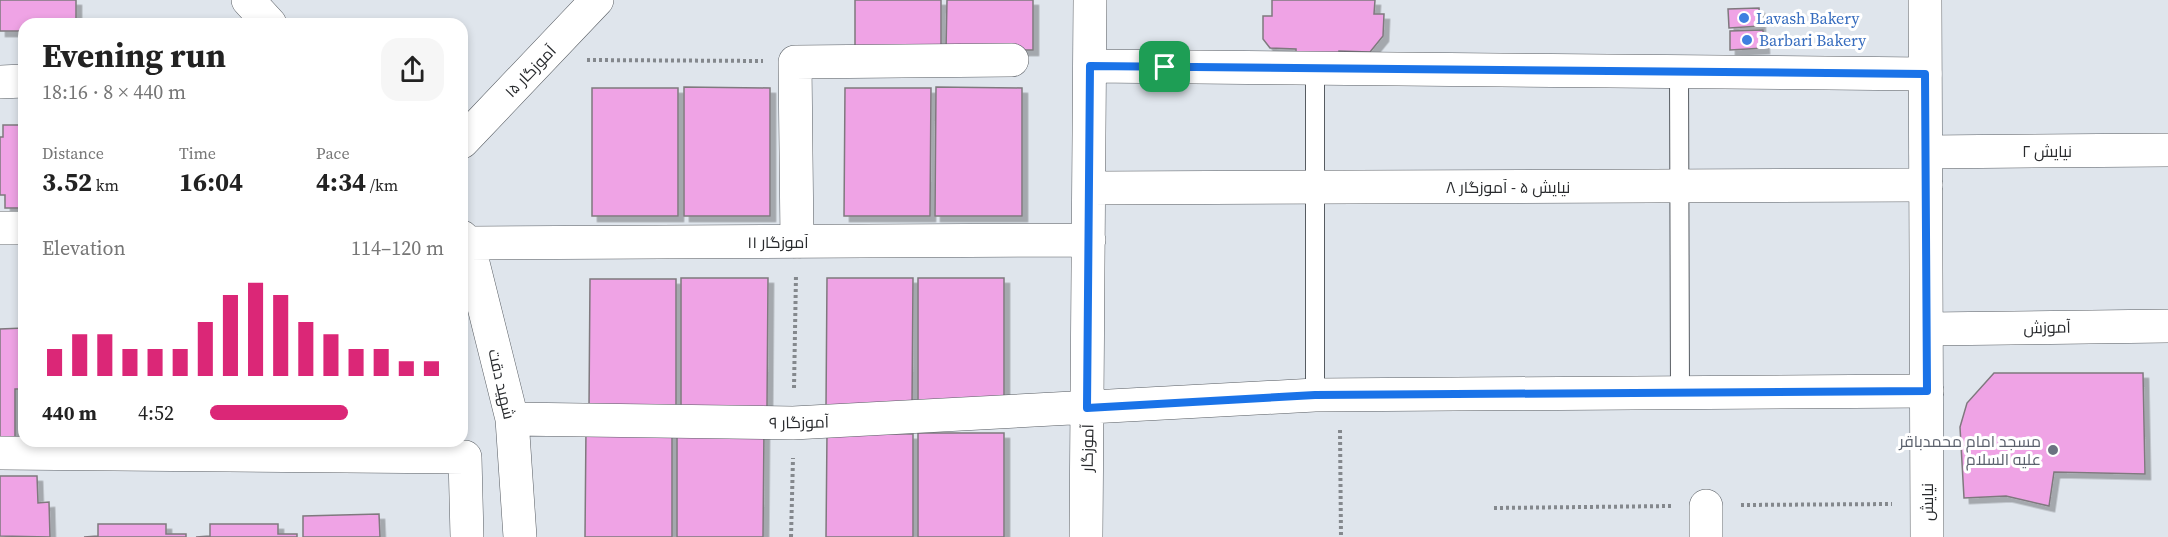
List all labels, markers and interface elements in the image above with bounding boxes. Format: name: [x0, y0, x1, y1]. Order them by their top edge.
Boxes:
place label: Lavash Bakery: [1756, 7, 1860, 29]
marker: Lavash Bakery: [1737, 11, 1751, 25]
place label: Barbari Bakery: [1759, 29, 1867, 51]
text: Evening run: [42, 33, 226, 78]
marker: Barbari Bakery: [1740, 33, 1754, 47]
button: share: [381, 38, 444, 101]
street label: آموزگار ۱۵: [499, 39, 561, 102]
pin: [1139, 41, 1190, 92]
icon: arrive: [1148, 50, 1181, 83]
text: 18:16 · 8 × 440 m: [42, 78, 186, 106]
street label: نیایش ۲: [2022, 140, 2072, 162]
text: Distance: [42, 142, 104, 164]
text: Time: [179, 142, 216, 164]
text: Pace: [316, 142, 350, 164]
text: 3.52: [42, 164, 92, 200]
text: 16:04: [179, 164, 243, 200]
text: 4:34: [316, 164, 366, 200]
text: km: [92, 174, 119, 196]
text: /km: [366, 174, 398, 196]
street label: نیایش ۵ - آموزگار ۸: [1446, 176, 1570, 198]
street label: آموزگار ۱۱: [747, 231, 809, 253]
text: Elevation: [42, 234, 126, 262]
text: 114–120 m: [351, 234, 444, 262]
street label: آموزش: [2023, 316, 2072, 338]
street label: شهید دقت: [483, 347, 521, 421]
text: 440 m: [42, 399, 97, 427]
text: 4:52: [138, 399, 174, 427]
street label: آموزگار ۹: [769, 410, 830, 434]
street label: آموزگار: [1076, 423, 1098, 473]
place label: مسجد امام محمدباقر علیه السلام: [1898, 430, 2041, 471]
marker: مسجد امام محمدباقر علیه السلام: [2046, 443, 2060, 457]
street label: نیایش: [1916, 483, 1938, 521]

